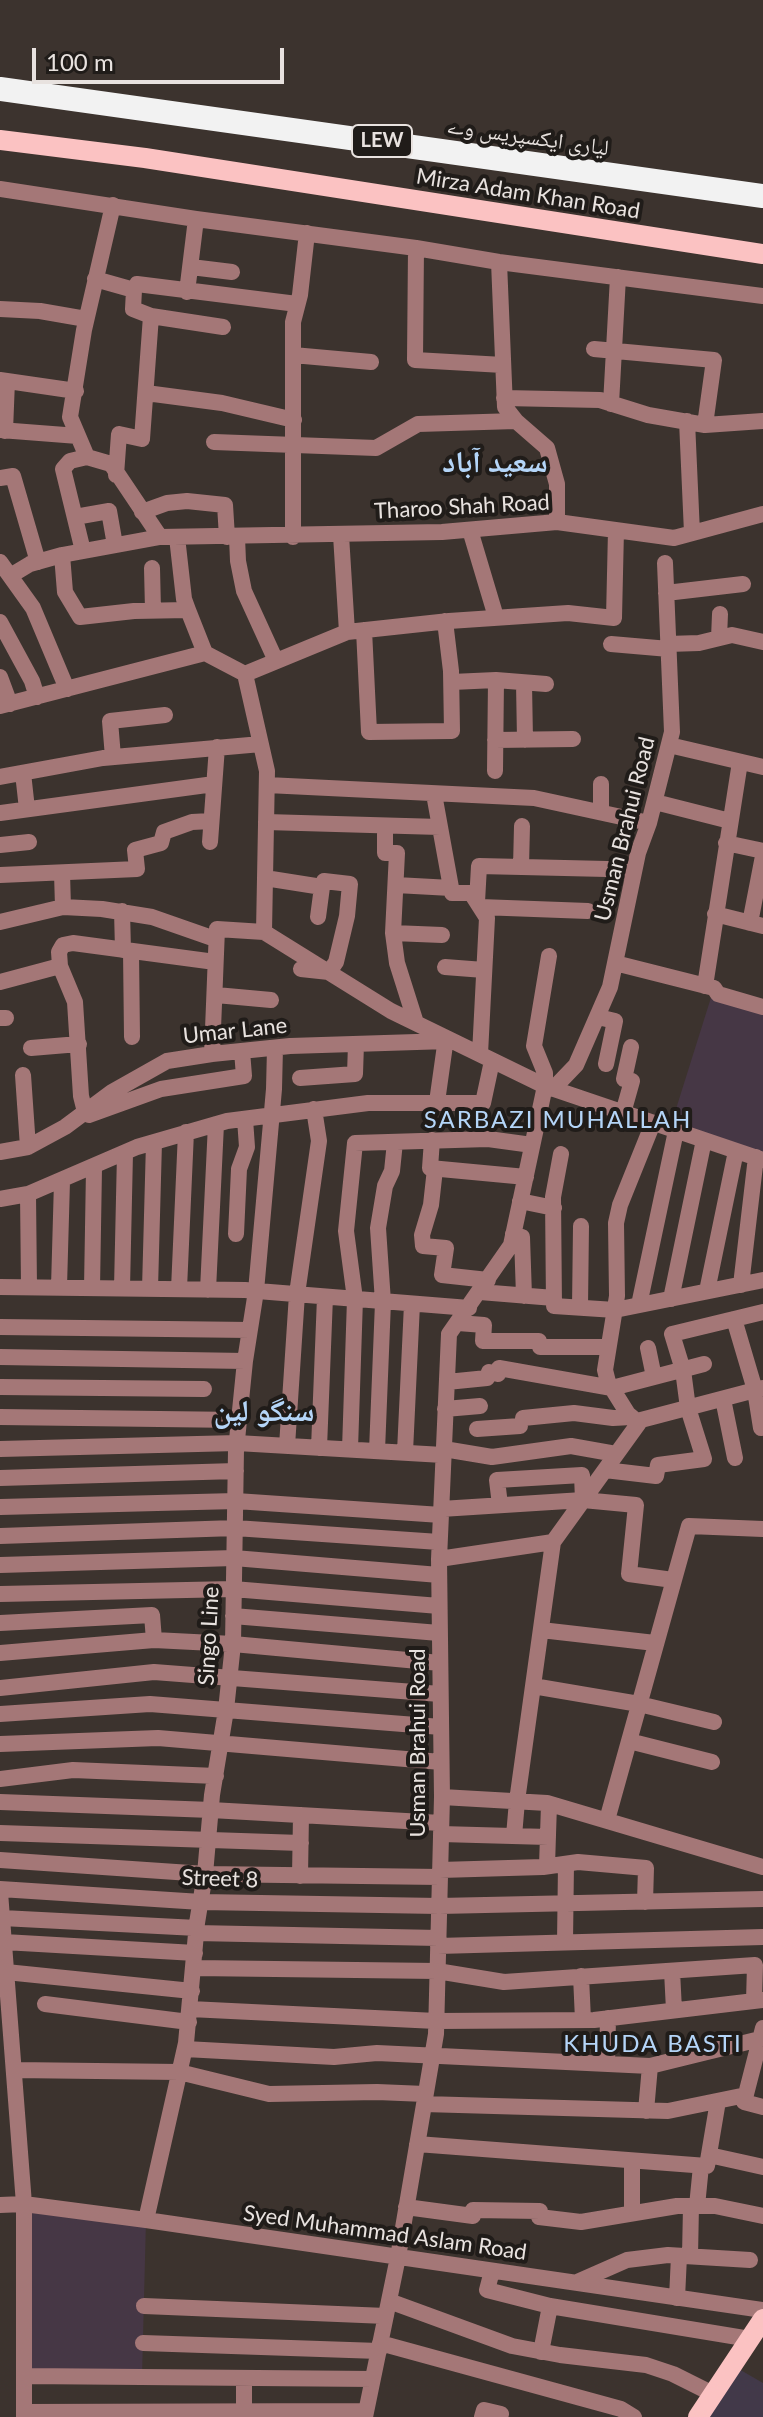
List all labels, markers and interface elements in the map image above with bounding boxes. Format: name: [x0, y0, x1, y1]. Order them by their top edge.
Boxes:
scale bar: [36, 32, 288, 82]
text: 100 m: [46, 47, 114, 76]
street label: لیاری ایکسپریس وے: [445, 113, 611, 161]
road number: LEW: [352, 125, 412, 157]
street label: Mirza Adam Khan Road: [414, 163, 642, 225]
district label: سعید آباد: [442, 444, 548, 480]
street label: Tharoo Shah Road: [374, 489, 550, 525]
street label: Usman Brahui Road: [589, 734, 661, 924]
street label: Umar Lane: [182, 1012, 288, 1050]
district label: SARBAZI MUHALLAH: [424, 1106, 692, 1134]
district label: سنگو لین: [214, 1393, 314, 1429]
street label: Singo Line: [193, 1586, 225, 1686]
street label: Usman Brahui Road: [405, 1648, 431, 1838]
street label: Street 8: [181, 1864, 259, 1894]
district label: KHUDA BASTI: [563, 2030, 743, 2058]
street label: Syed Muhammad Aslam Road: [242, 2200, 528, 2266]

